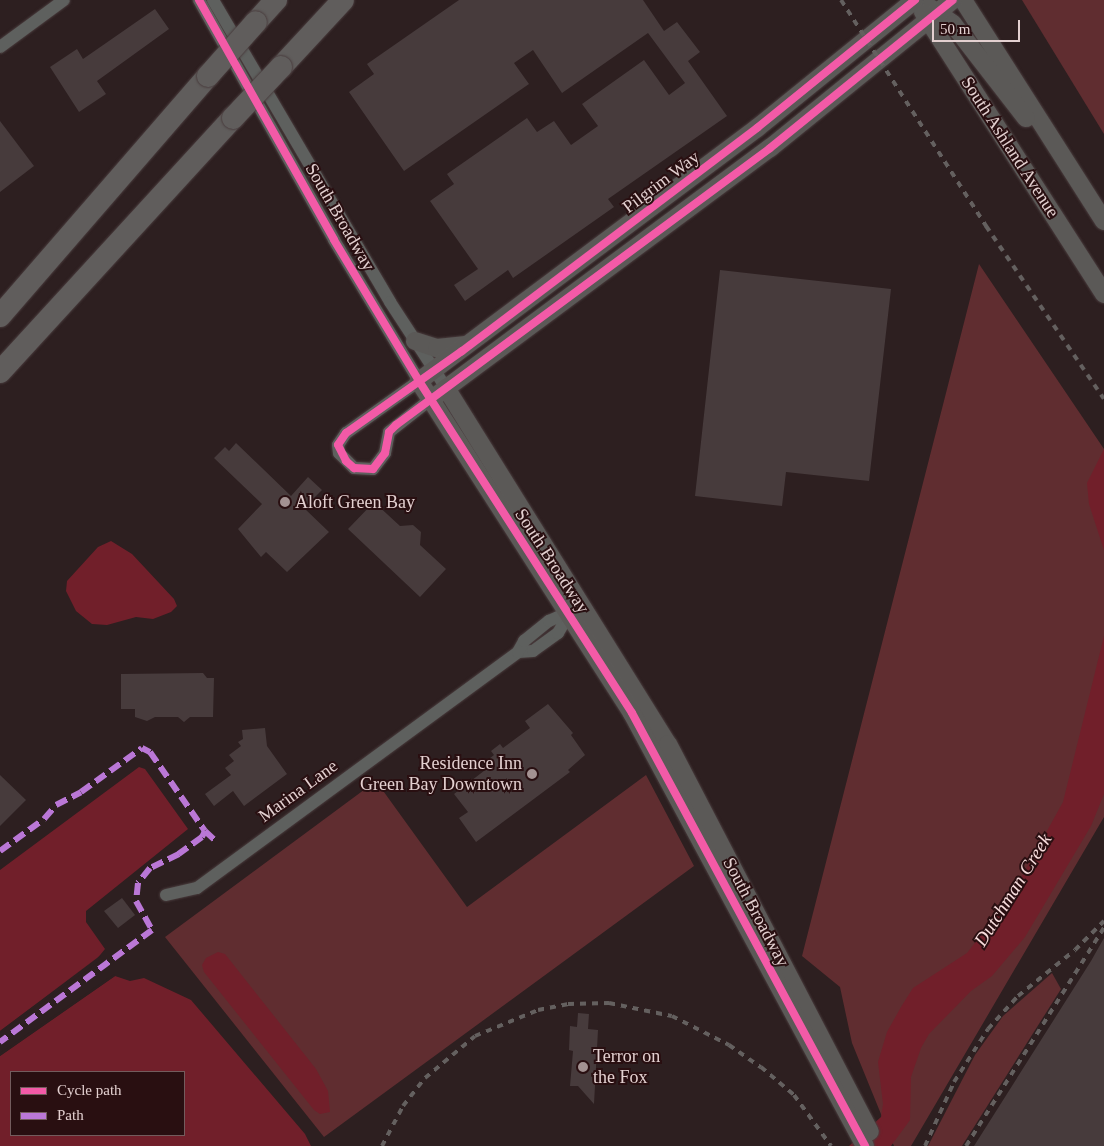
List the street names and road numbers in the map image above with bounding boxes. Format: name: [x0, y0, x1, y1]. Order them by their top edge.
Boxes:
street label: South Ashland Avenue: [956, 72, 1064, 222]
street label: Pilgrim Way: [618, 146, 704, 218]
street label: South Broadway: [301, 159, 379, 275]
street label: South Broadway: [510, 505, 594, 617]
street label: Marina Lane: [254, 755, 342, 827]
street label: South Broadway: [718, 854, 794, 970]

